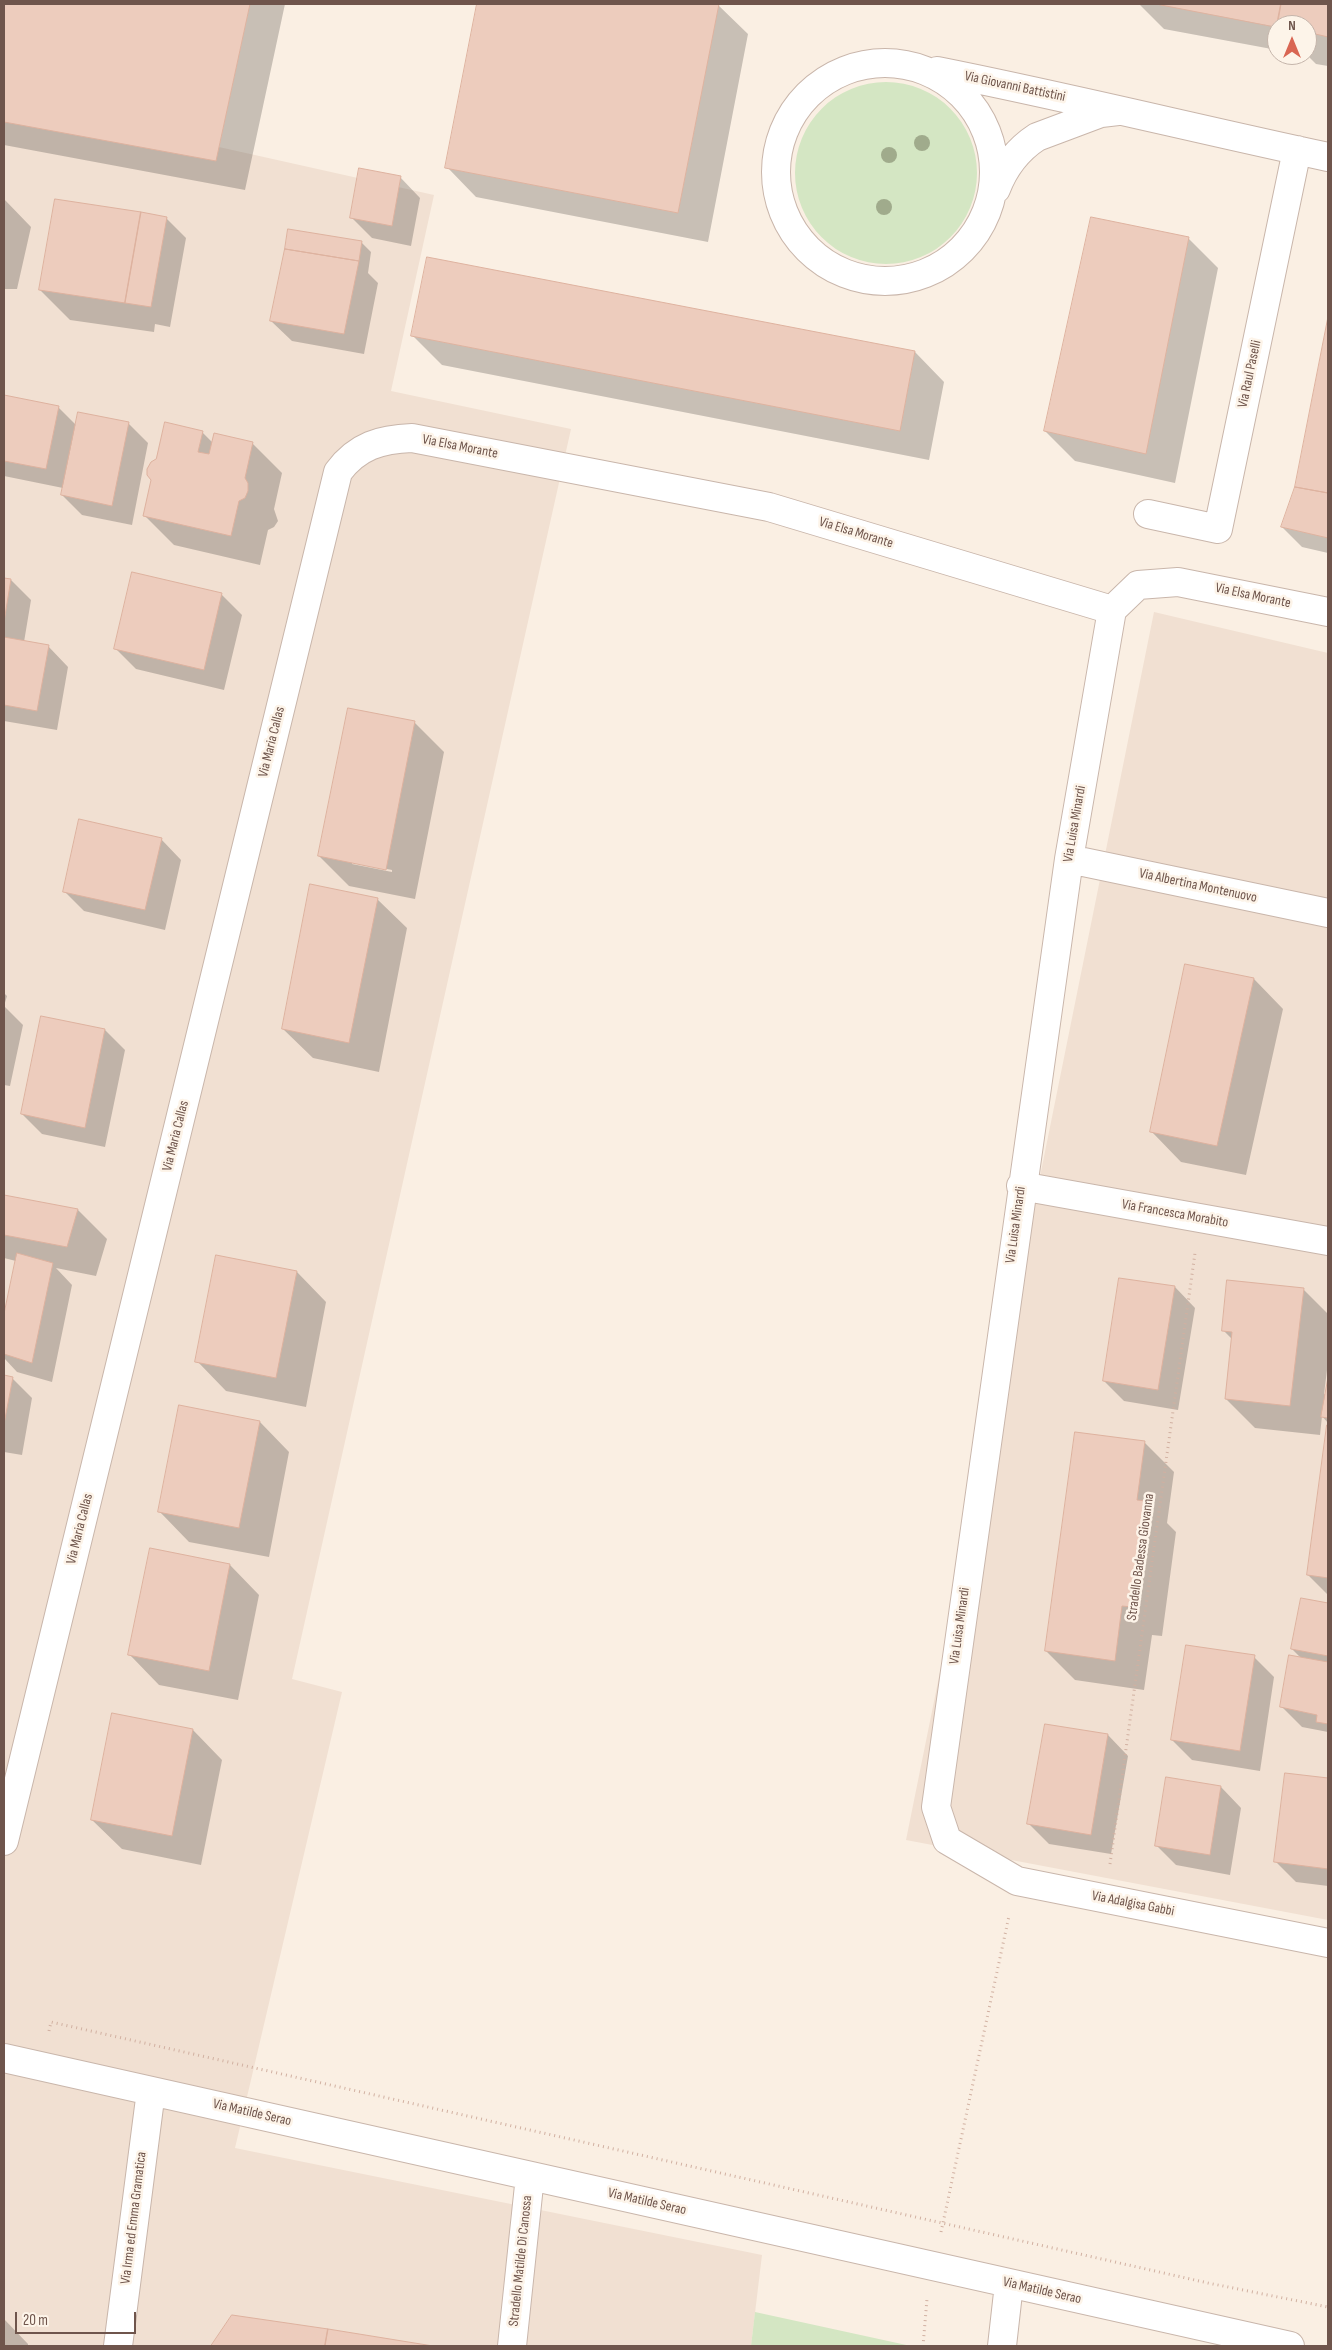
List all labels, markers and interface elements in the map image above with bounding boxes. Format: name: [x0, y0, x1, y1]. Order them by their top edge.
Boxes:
north arrow: [1267, 15, 1317, 65]
text: N: [1288, 17, 1296, 34]
street label: Via Giovanni Battistini: [963, 68, 1067, 106]
street label: Via Raul Paselli: [1235, 339, 1265, 409]
street label: Via Elsa Morante: [421, 431, 499, 463]
street label: Via Elsa Morante: [817, 514, 895, 552]
street label: Via Elsa Morante: [1214, 580, 1292, 612]
street label: Via Maria Callas: [255, 705, 289, 779]
street label: Via Luisa Minardi: [1060, 784, 1090, 864]
street label: Via Albertina Montenuovo: [1138, 865, 1258, 907]
street label: Via Maria Callas: [159, 1099, 193, 1173]
street label: Via Luisa Minardi: [1002, 1186, 1030, 1264]
street label: Via Francesca Morabito: [1120, 1196, 1230, 1232]
street label: Via Maria Callas: [63, 1492, 97, 1566]
street label: Stradello Badessa Giovanna: [1124, 1492, 1158, 1622]
street label: Via Luisa Minardi: [946, 1587, 974, 1665]
street label: Via Adalgisa Gabbi: [1090, 1888, 1176, 1920]
street label: Via Matilde Serao: [211, 2096, 293, 2130]
street label: Via Irma ed Emma Gramatica: [118, 2151, 150, 2285]
street label: Via Matilde Serao: [606, 2185, 688, 2219]
street label: Stradello Matilde Di Canossa: [506, 2195, 536, 2327]
street label: Via Matilde Serao: [1001, 2274, 1083, 2308]
scale bar: [18, 2302, 139, 2334]
text: 20 m: [23, 2311, 48, 2330]

